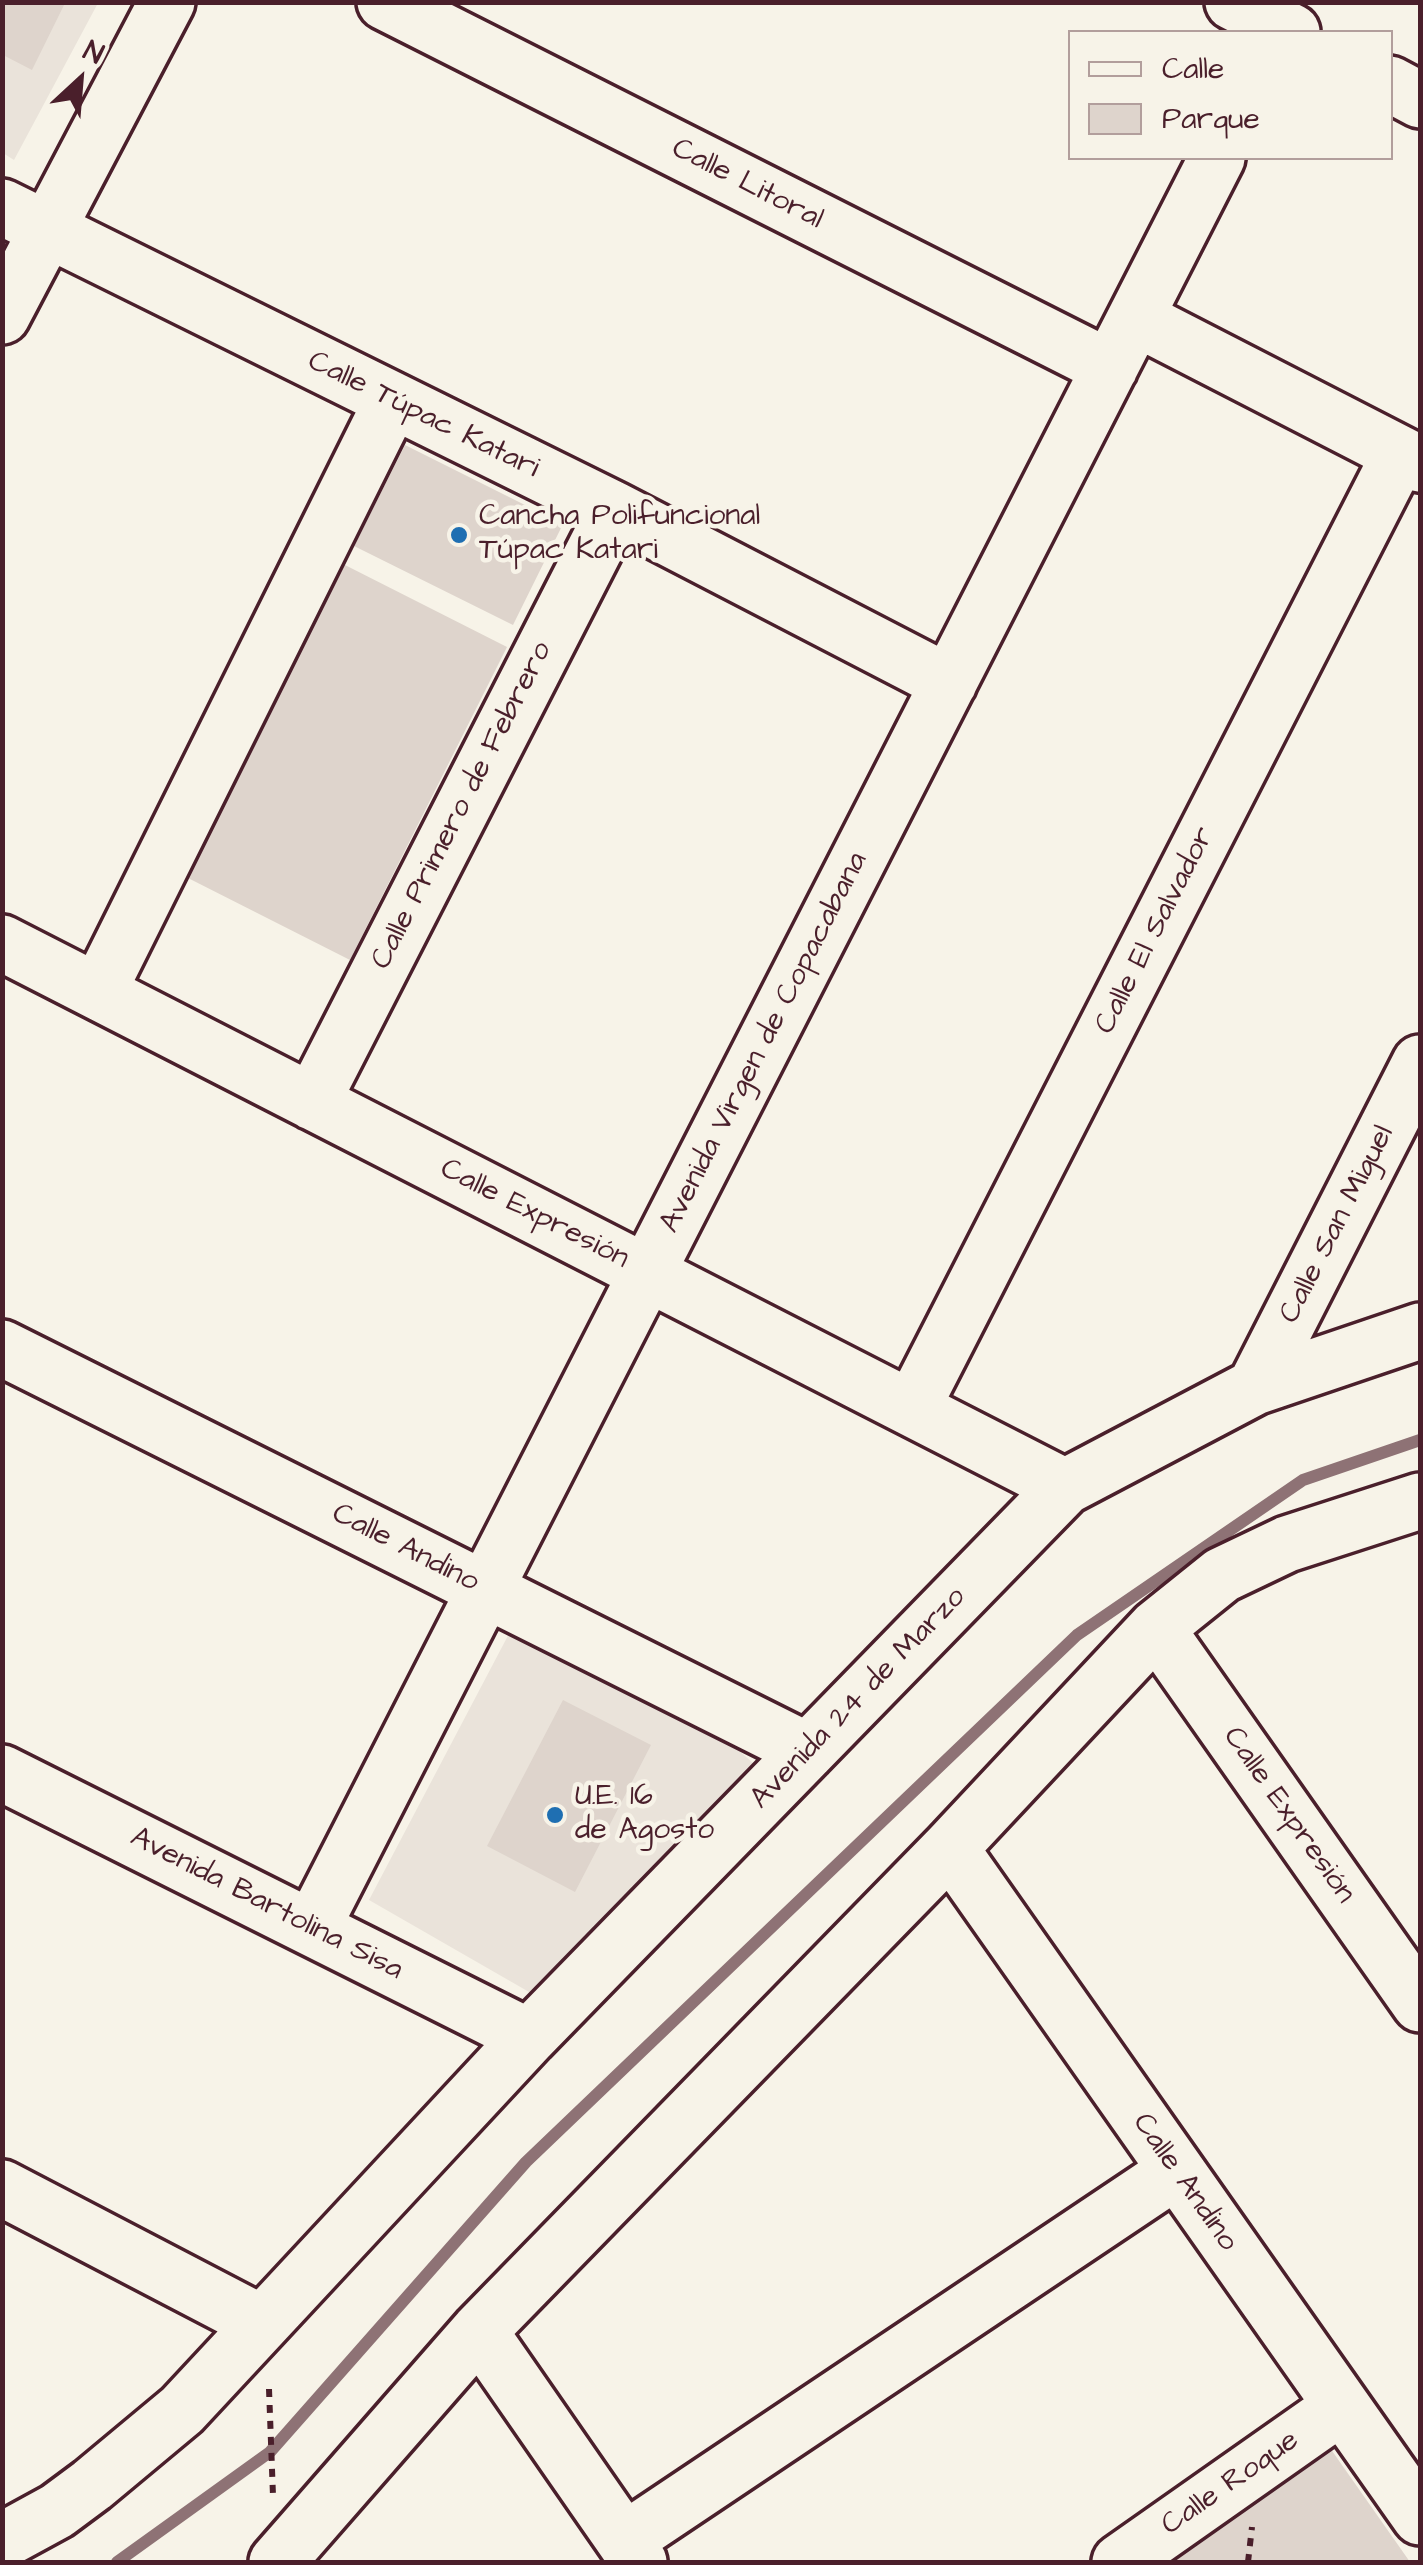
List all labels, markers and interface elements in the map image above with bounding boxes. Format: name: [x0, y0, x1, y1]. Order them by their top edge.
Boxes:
north arrow: [30, 30, 130, 130]
legend: [1068, 30, 1393, 160]
text: N: [77, 31, 110, 74]
text: Calle: [1162, 48, 1224, 90]
text: Parque: [1162, 98, 1260, 140]
street label: Calle Litoral: [665, 132, 829, 238]
street label: Calle Túpac Katari: [301, 344, 545, 488]
place label: Cancha Polifuncional Túpac Katari: [479, 500, 760, 570]
marker: Cancha Polifuncional Túpac Katari: [448, 524, 470, 546]
street label: Calle Primero de Febrero: [365, 636, 561, 976]
street label: Calle El Salvador: [1088, 821, 1224, 1041]
street label: Avenida Virgen de Copacabana: [653, 847, 877, 1239]
street label: Calle San Miguel: [1273, 1120, 1403, 1330]
street label: Calle Expresión: [434, 1152, 634, 1278]
street label: Calle Andino: [325, 1497, 485, 1601]
street label: Avenida 24 de Marzo: [744, 1580, 974, 1818]
street label: Calle Expresión: [1214, 1721, 1362, 1911]
place label: U.E. 16 de Agosto: [575, 1780, 714, 1850]
marker: U.E. 16 de Agosto: [544, 1804, 566, 1826]
street label: Avenida Bartolina Sisa: [124, 1821, 408, 1989]
street label: Calle Andino: [1123, 2107, 1245, 2259]
street label: Calle Roque: [1155, 2424, 1307, 2544]

